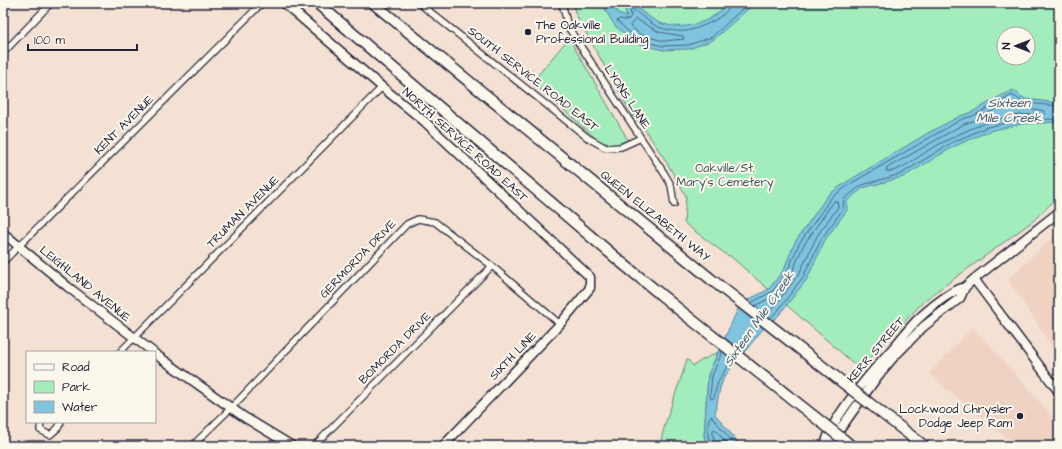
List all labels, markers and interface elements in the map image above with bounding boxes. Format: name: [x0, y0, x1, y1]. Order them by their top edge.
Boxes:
place label: The Oakville Professional Building: [536, 17, 649, 49]
street label: SOUTH SERVICE ROAD EAST: [464, 22, 602, 136]
scale bar: [28, 26, 137, 52]
north arrow: [996, 26, 1036, 66]
marker: The Oakville Professional Building: [523, 27, 533, 37]
text: 100 m: [34, 32, 65, 49]
text: N: [999, 42, 1014, 49]
street label: LYONS LANE: [600, 62, 654, 132]
street label: NORTH SERVICE ROAD EAST: [399, 84, 532, 206]
street label: KENT AVENUE: [90, 91, 158, 159]
water label: Sixteen Mile Creek: [976, 94, 1043, 127]
park label: Oakville/St. Mary's Cemetery: [676, 160, 774, 192]
street label: QUEEN ELIZABETH WAY: [597, 166, 714, 266]
street label: TRUMAN AVENUE: [203, 172, 283, 252]
street label: GERMORDA DRIVE: [316, 216, 400, 302]
street label: LEIGHLAND AVENUE: [36, 242, 134, 326]
water label: Sixteen Mile Creek: [719, 267, 799, 370]
street label: BOMORDA DRIVE: [355, 308, 435, 388]
street label: KERR STREET: [843, 313, 909, 387]
street label: SIXTH LINE: [486, 328, 540, 384]
legend: [26, 351, 156, 423]
text: Road: [62, 359, 90, 376]
text: Park: [62, 379, 90, 396]
text: Water: [62, 399, 98, 416]
place label: Lockwood Chrysler Dodge Jeep Ram: [899, 401, 1013, 433]
marker: Lockwood Chrysler Dodge Jeep Ram: [1015, 411, 1025, 421]

